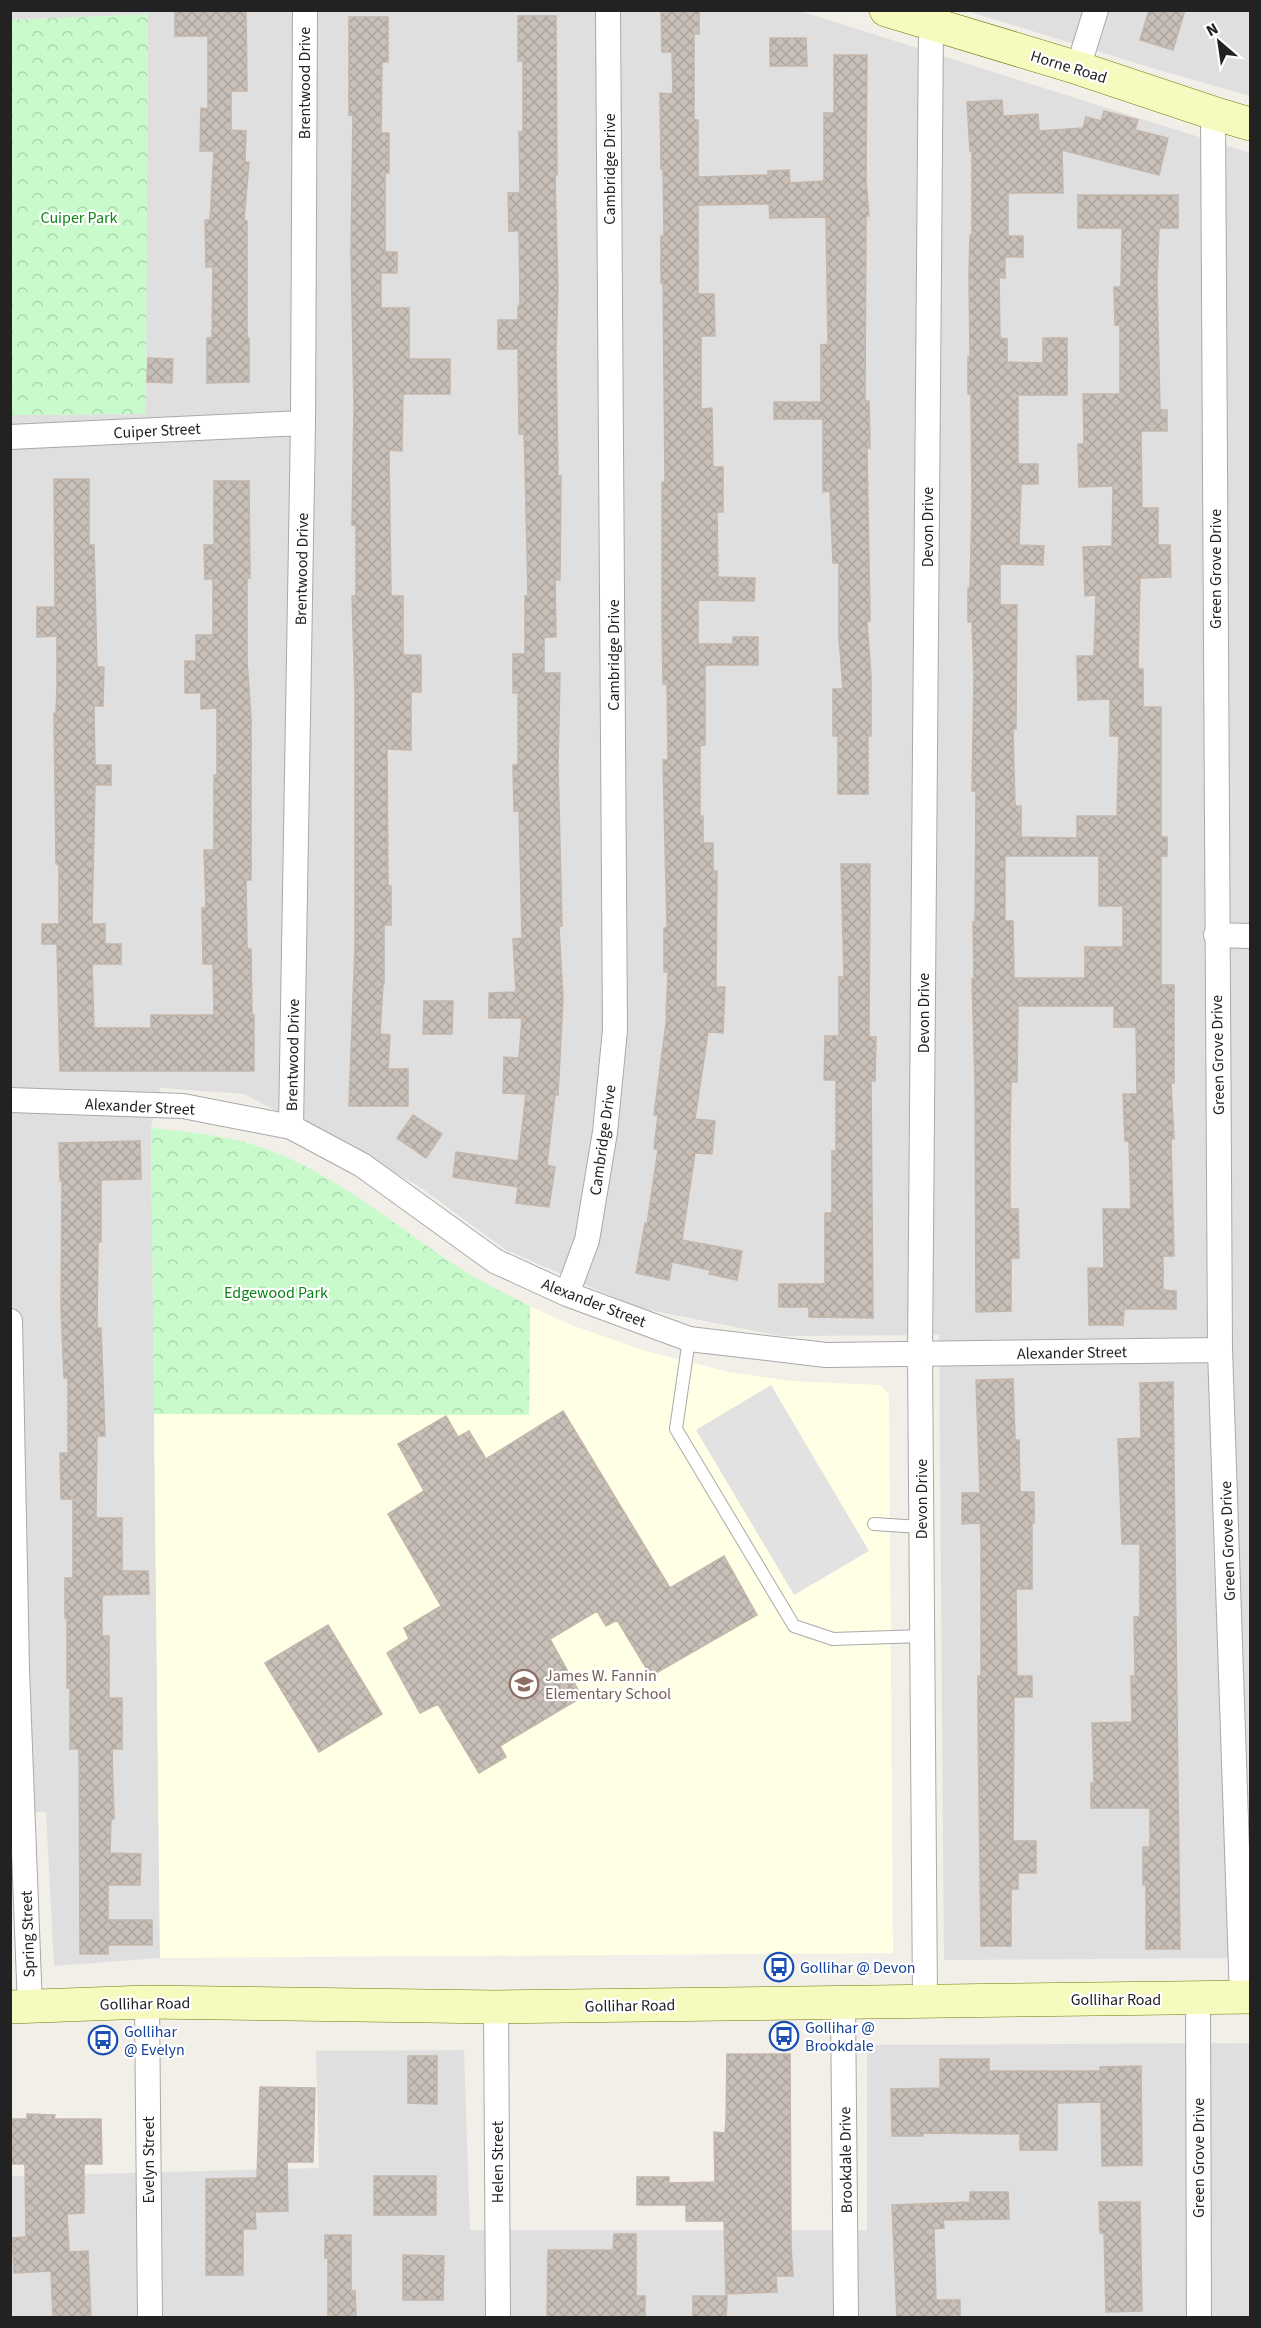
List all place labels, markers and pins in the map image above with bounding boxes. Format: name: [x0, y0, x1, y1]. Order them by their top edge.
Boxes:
place label: James W. Fannin Elementary School: [545, 1665, 671, 1705]
school or university icon: James W. Fannin Elementary School: [508, 1668, 540, 1700]
bus stop icon: Gollihar @ Devon: [763, 1951, 795, 1983]
place label: Gollihar @ Devon: [800, 1957, 916, 1979]
place label: Gollihar @ Brookdale: [805, 2017, 875, 2057]
bus stop icon: Gollihar @ Brookdale: [768, 2020, 800, 2052]
place label: Gollihar @ Evelyn: [124, 2021, 185, 2061]
bus stop icon: Gollihar @ Evelyn: [87, 2024, 119, 2056]

